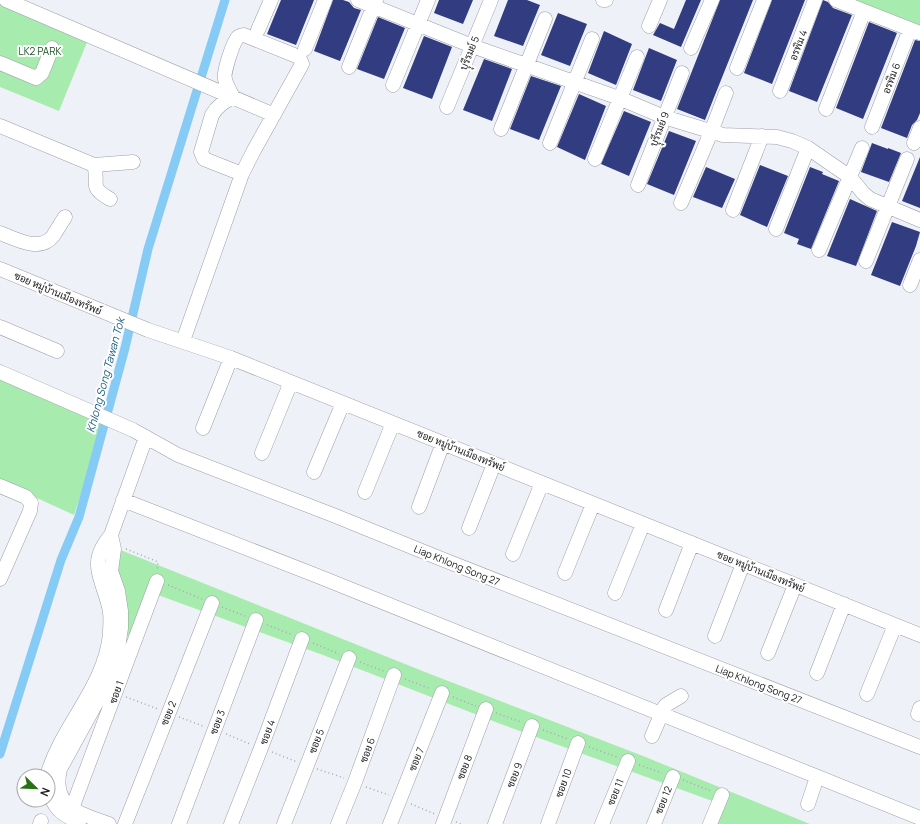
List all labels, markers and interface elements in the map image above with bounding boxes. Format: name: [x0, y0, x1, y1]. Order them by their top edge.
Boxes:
street label: อรพิม 4: [786, 27, 810, 62]
street label: บุุรีรมย์ 5: [456, 34, 486, 74]
park label: LK2 PARK: [19, 44, 61, 58]
street label: อรพิม 6: [879, 60, 903, 96]
street label: บุุรีรมย์ 9: [646, 110, 676, 150]
street label: ซอย หมู่บ้านเมืองทรัพย์: [12, 268, 104, 319]
water label: Khlong Song Tawan Tok: [82, 314, 128, 434]
street label: ซอย หมู่บ้านเมืองทรัพย์: [414, 426, 507, 475]
street label: Liap Khlong Song 27: [412, 541, 502, 589]
street label: ซอย หมู่บ้านเมืองทรัพย์: [714, 547, 807, 596]
street label: Liap Khlong Song 27: [714, 661, 804, 707]
street label: ซอย 1: [105, 678, 127, 706]
street label: ซอย 2: [157, 698, 179, 727]
street label: ซอย 3: [206, 708, 228, 736]
street label: ซอย 4: [256, 717, 278, 746]
street label: ซอย 5: [305, 726, 327, 755]
street label: ซอย 6: [356, 735, 378, 765]
street label: ซอย 7: [405, 745, 427, 773]
street label: ซอย 8: [453, 752, 475, 781]
street label: ซอย 9: [503, 760, 525, 790]
street label: ซอย 10: [551, 767, 575, 799]
north arrow: [16, 768, 56, 808]
street label: ซอย 11: [603, 777, 627, 807]
street label: ซอย 12: [651, 783, 675, 816]
text: N: [37, 786, 54, 799]

